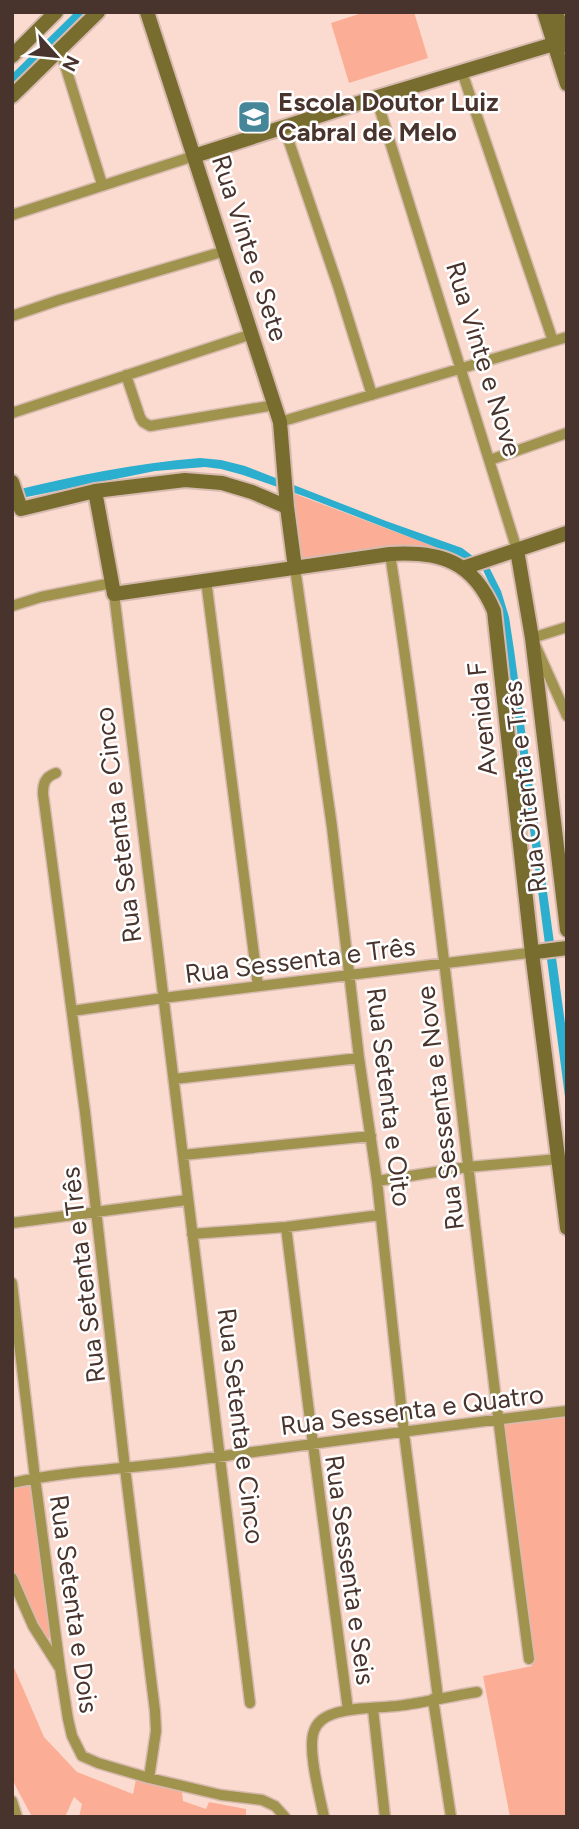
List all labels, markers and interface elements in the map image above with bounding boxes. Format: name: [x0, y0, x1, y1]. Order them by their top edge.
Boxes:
north arrow: [21, 21, 91, 91]
text: N: [57, 52, 84, 75]
place label: Escola Doutor Luiz Cabral de Melo: [278, 86, 499, 148]
school or university icon: Escola Doutor Luiz Cabral de Melo: [235, 98, 273, 136]
street label: Rua Vinte e Sete: [205, 151, 295, 345]
street label: Rua Vinte e Nove: [439, 258, 529, 460]
street label: Avenida F: [460, 660, 504, 778]
street label: Rua Oitenta e Três: [496, 679, 554, 895]
street label: Rua Setenta e Cinco: [88, 705, 148, 945]
street label: Rua Sessenta e Três: [183, 930, 417, 990]
street label: Rua Sessenta e Nove: [409, 984, 471, 1232]
street label: Rua Setenta e Oito: [360, 986, 418, 1208]
street label: Rua Setenta e Três: [54, 1165, 112, 1385]
street label: Rua Setenta e Cinco: [211, 1306, 271, 1546]
street label: Rua Sessenta e Quatro: [278, 1378, 546, 1442]
street label: Rua Sessenta e Seis: [318, 1453, 382, 1687]
street label: Rua Setenta e Dois: [43, 1493, 105, 1715]

